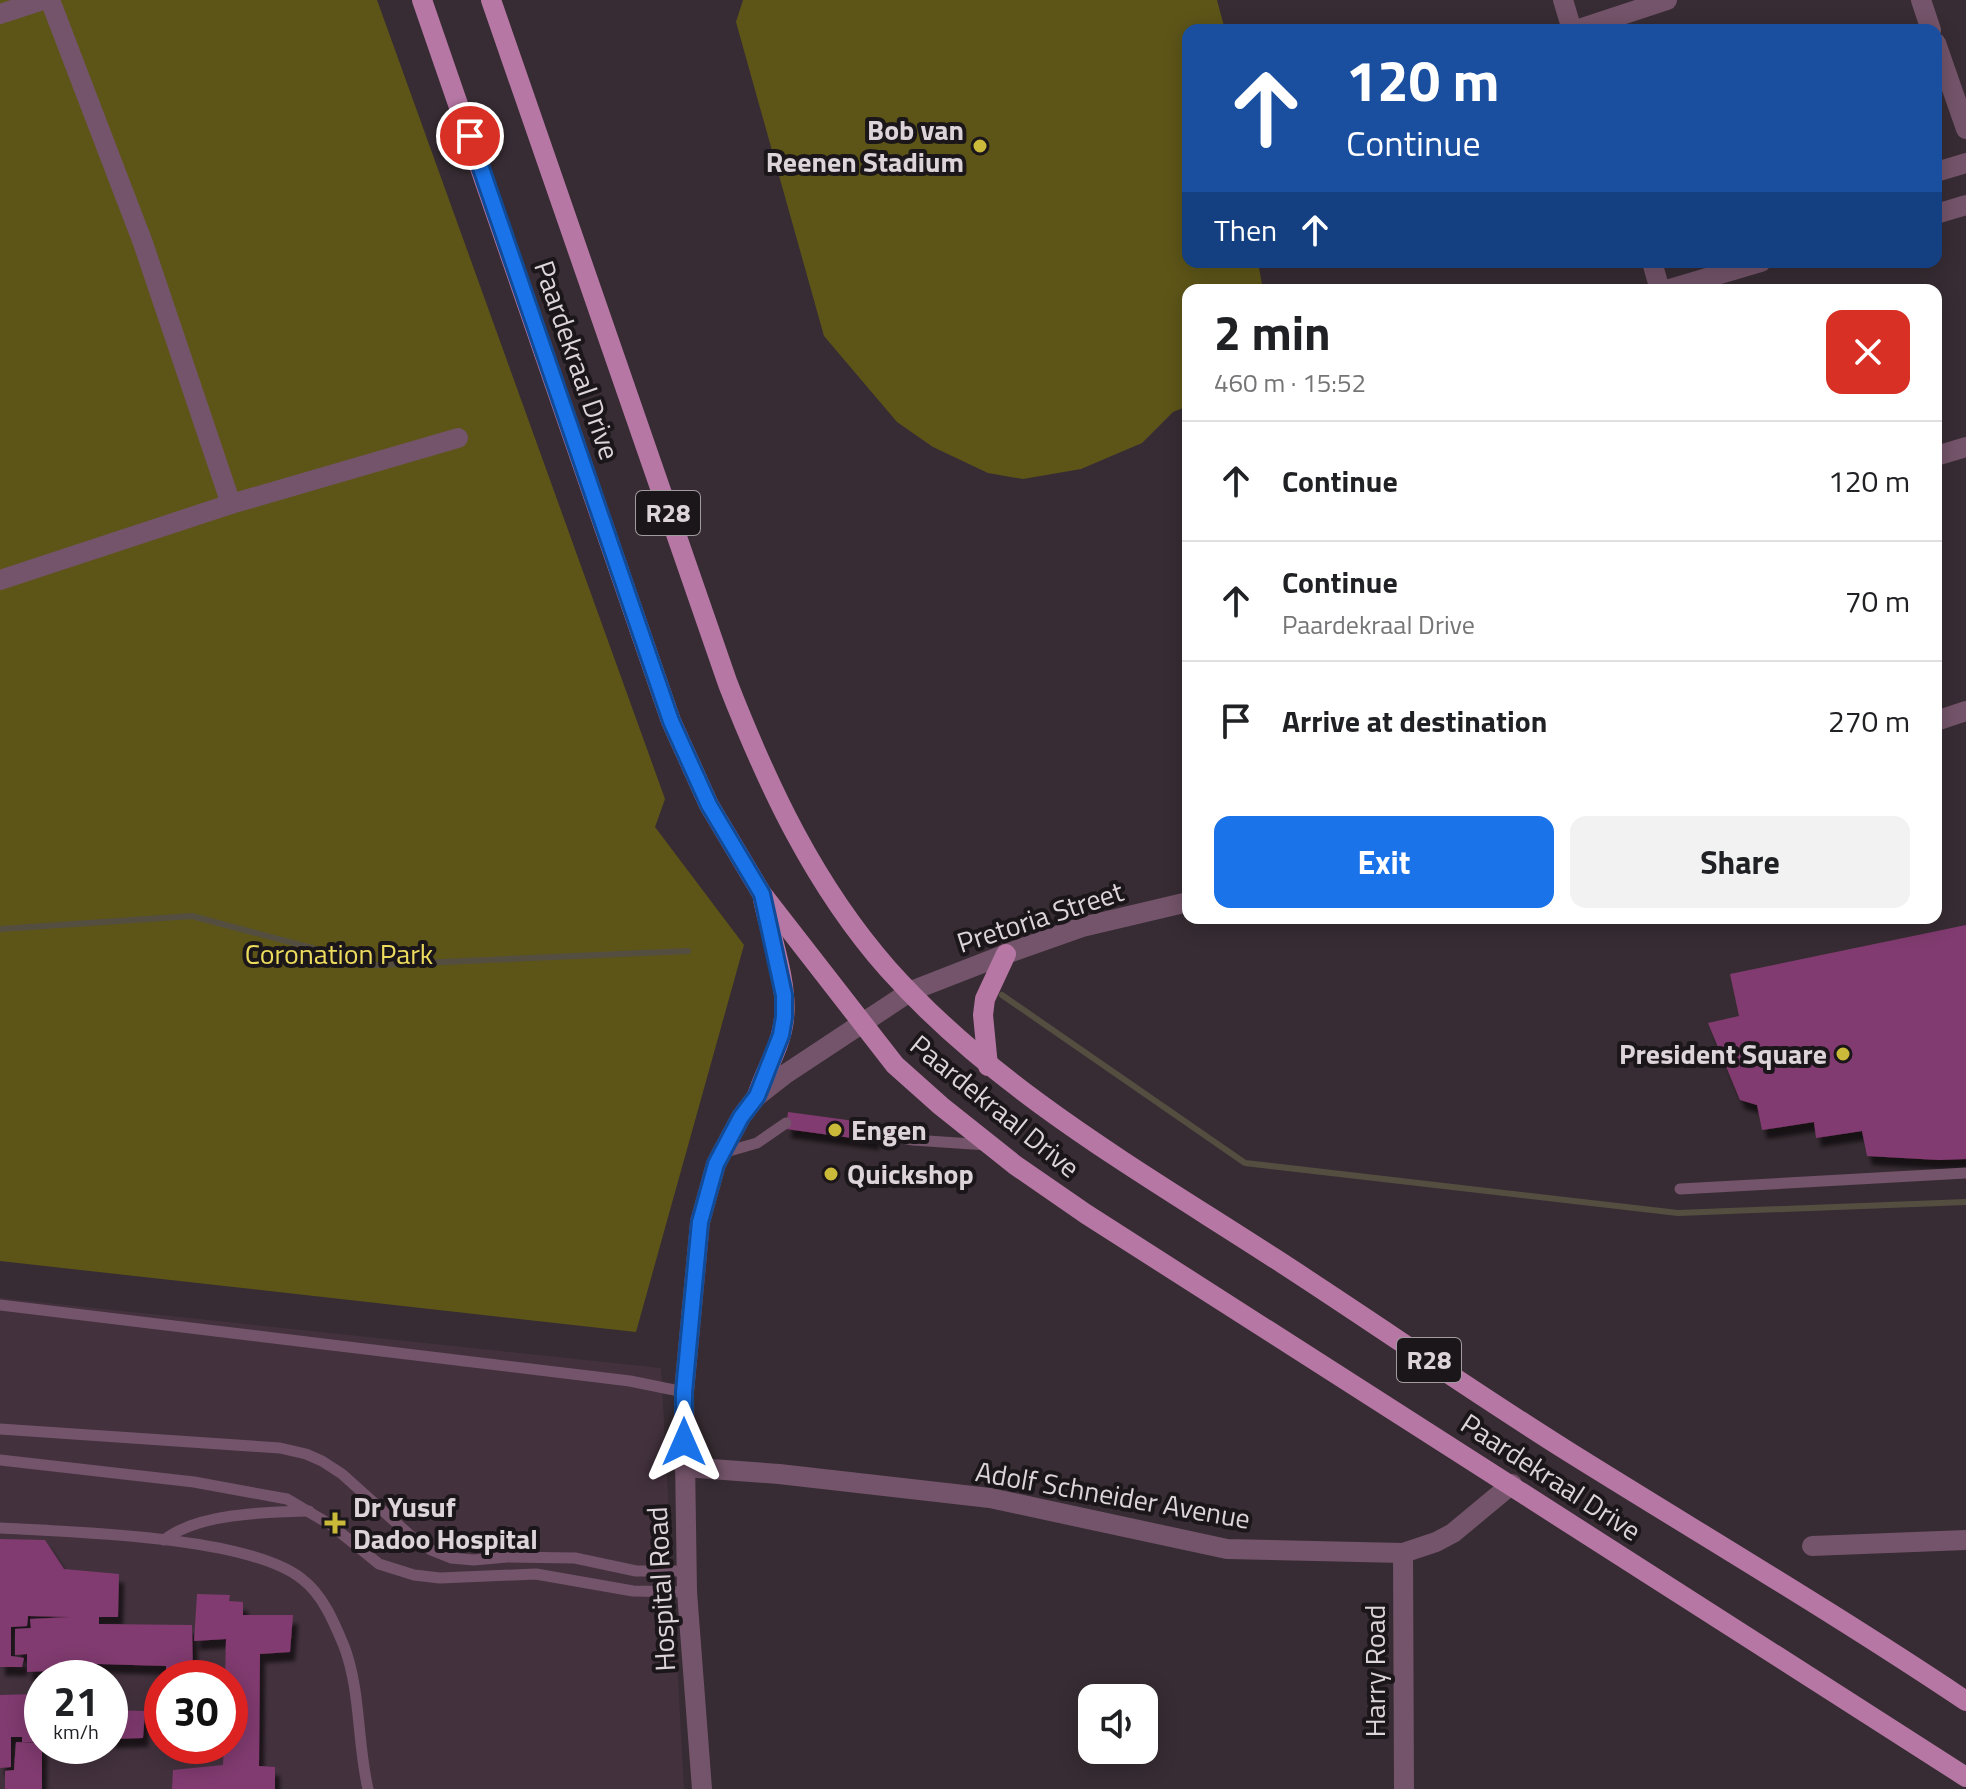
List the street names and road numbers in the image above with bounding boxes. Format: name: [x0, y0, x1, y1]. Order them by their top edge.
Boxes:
street label: Paardekraal Drive: [523, 255, 632, 465]
road number: R28: [636, 491, 700, 535]
street label: Pretoria Street: [951, 869, 1129, 964]
street label: Paardekraal Drive: [901, 1024, 1090, 1188]
road number: R28: [1397, 1338, 1461, 1382]
street label: Paardekraal Drive: [1452, 1402, 1650, 1551]
street label: Adolf Schneider Avenue: [972, 1449, 1254, 1540]
street label: Hospital Road: [635, 1506, 686, 1672]
street label: Harry Road: [1353, 1605, 1396, 1737]

